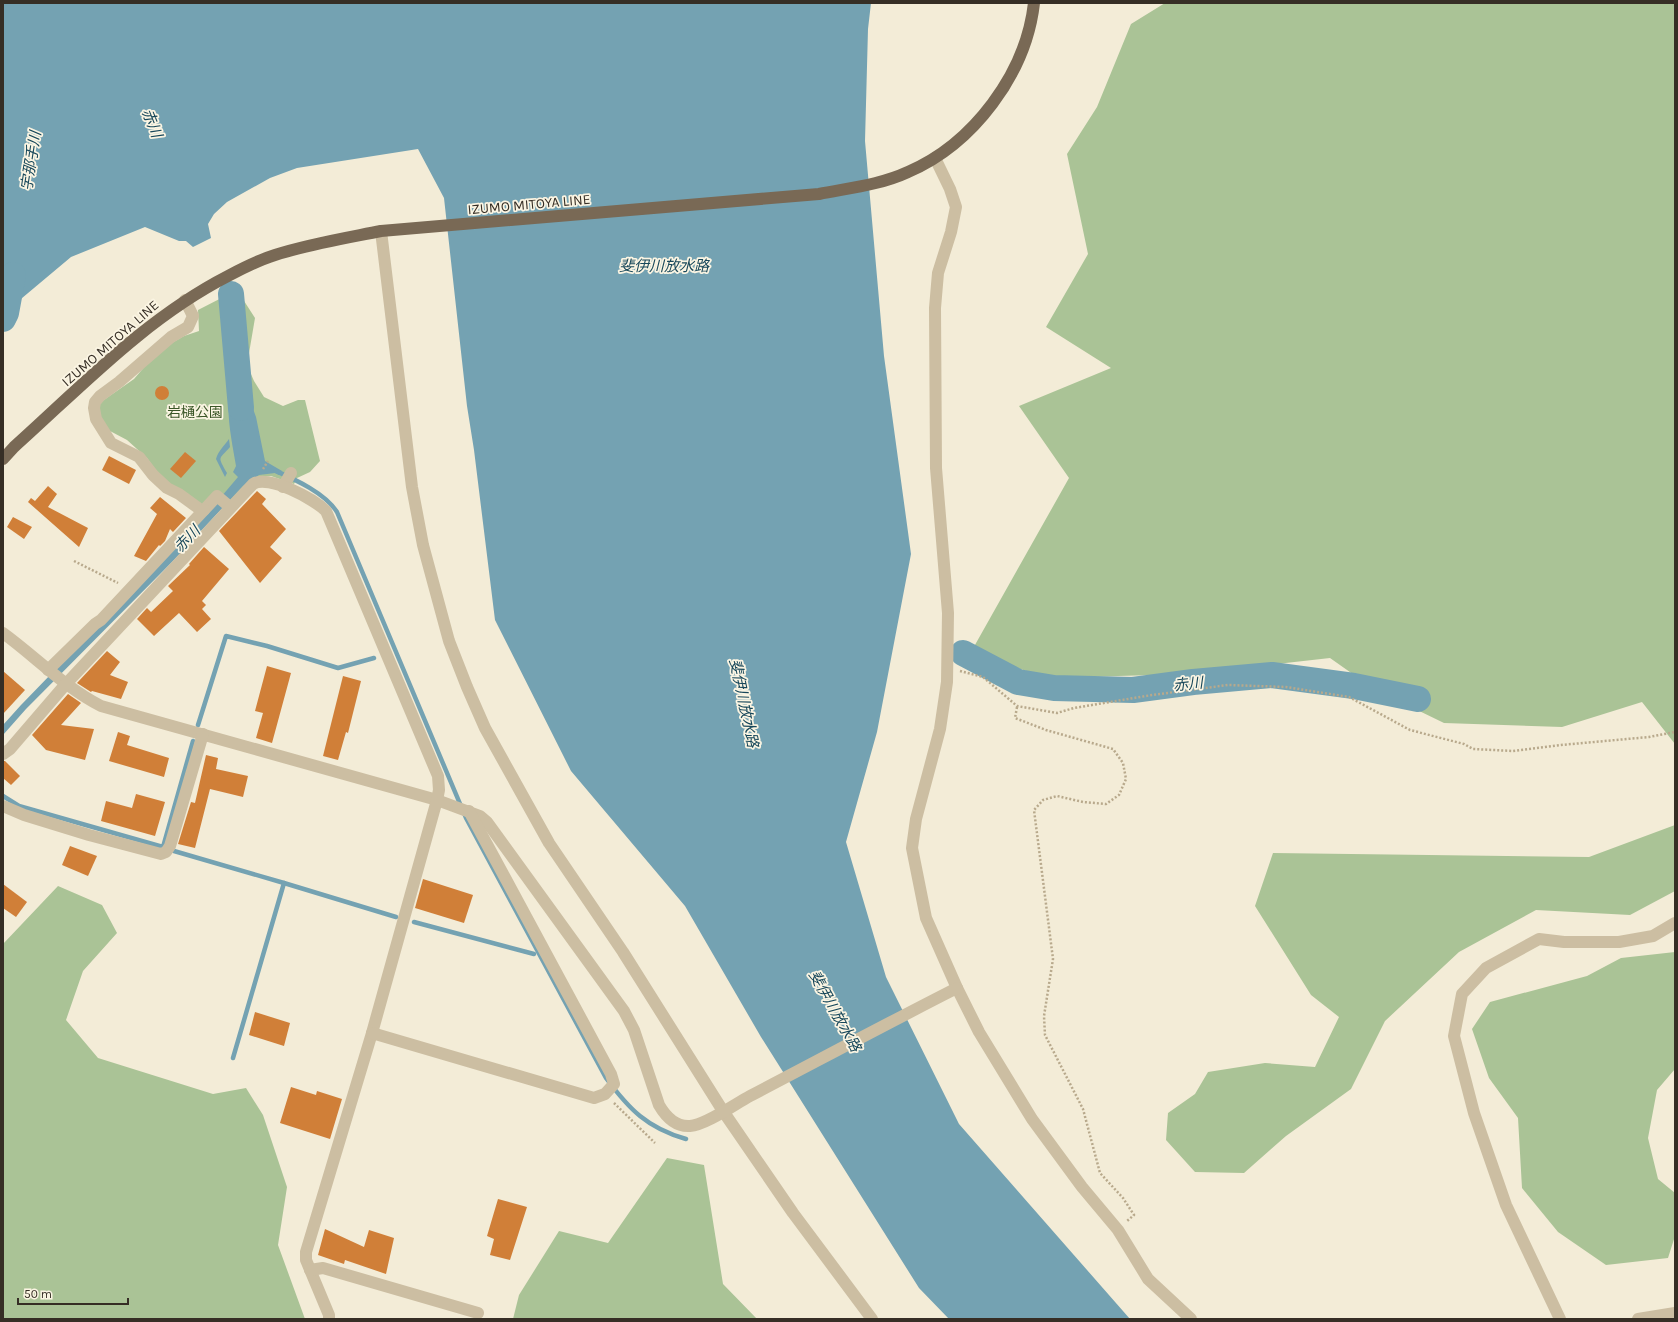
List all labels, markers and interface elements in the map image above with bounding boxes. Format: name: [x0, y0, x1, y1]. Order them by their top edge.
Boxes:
water label: 赤川: [138, 106, 167, 142]
water label: 宇那手川: [17, 128, 45, 192]
street label: IZUMO MITOYA LINE: [467, 191, 591, 218]
water label: 斐伊川放水路: [619, 257, 711, 275]
street label: IZUMO MITOYA LINE: [58, 297, 162, 390]
park label: 岩樋公園: [167, 404, 223, 421]
water label: 赤川: [170, 521, 205, 556]
water label: 斐伊川放水路: [726, 657, 763, 751]
water label: 赤川: [1172, 673, 1206, 695]
water label: 斐伊川放水路: [805, 967, 866, 1056]
scale bar: [18, 1280, 128, 1306]
text: 50 m: [24, 1287, 52, 1301]

